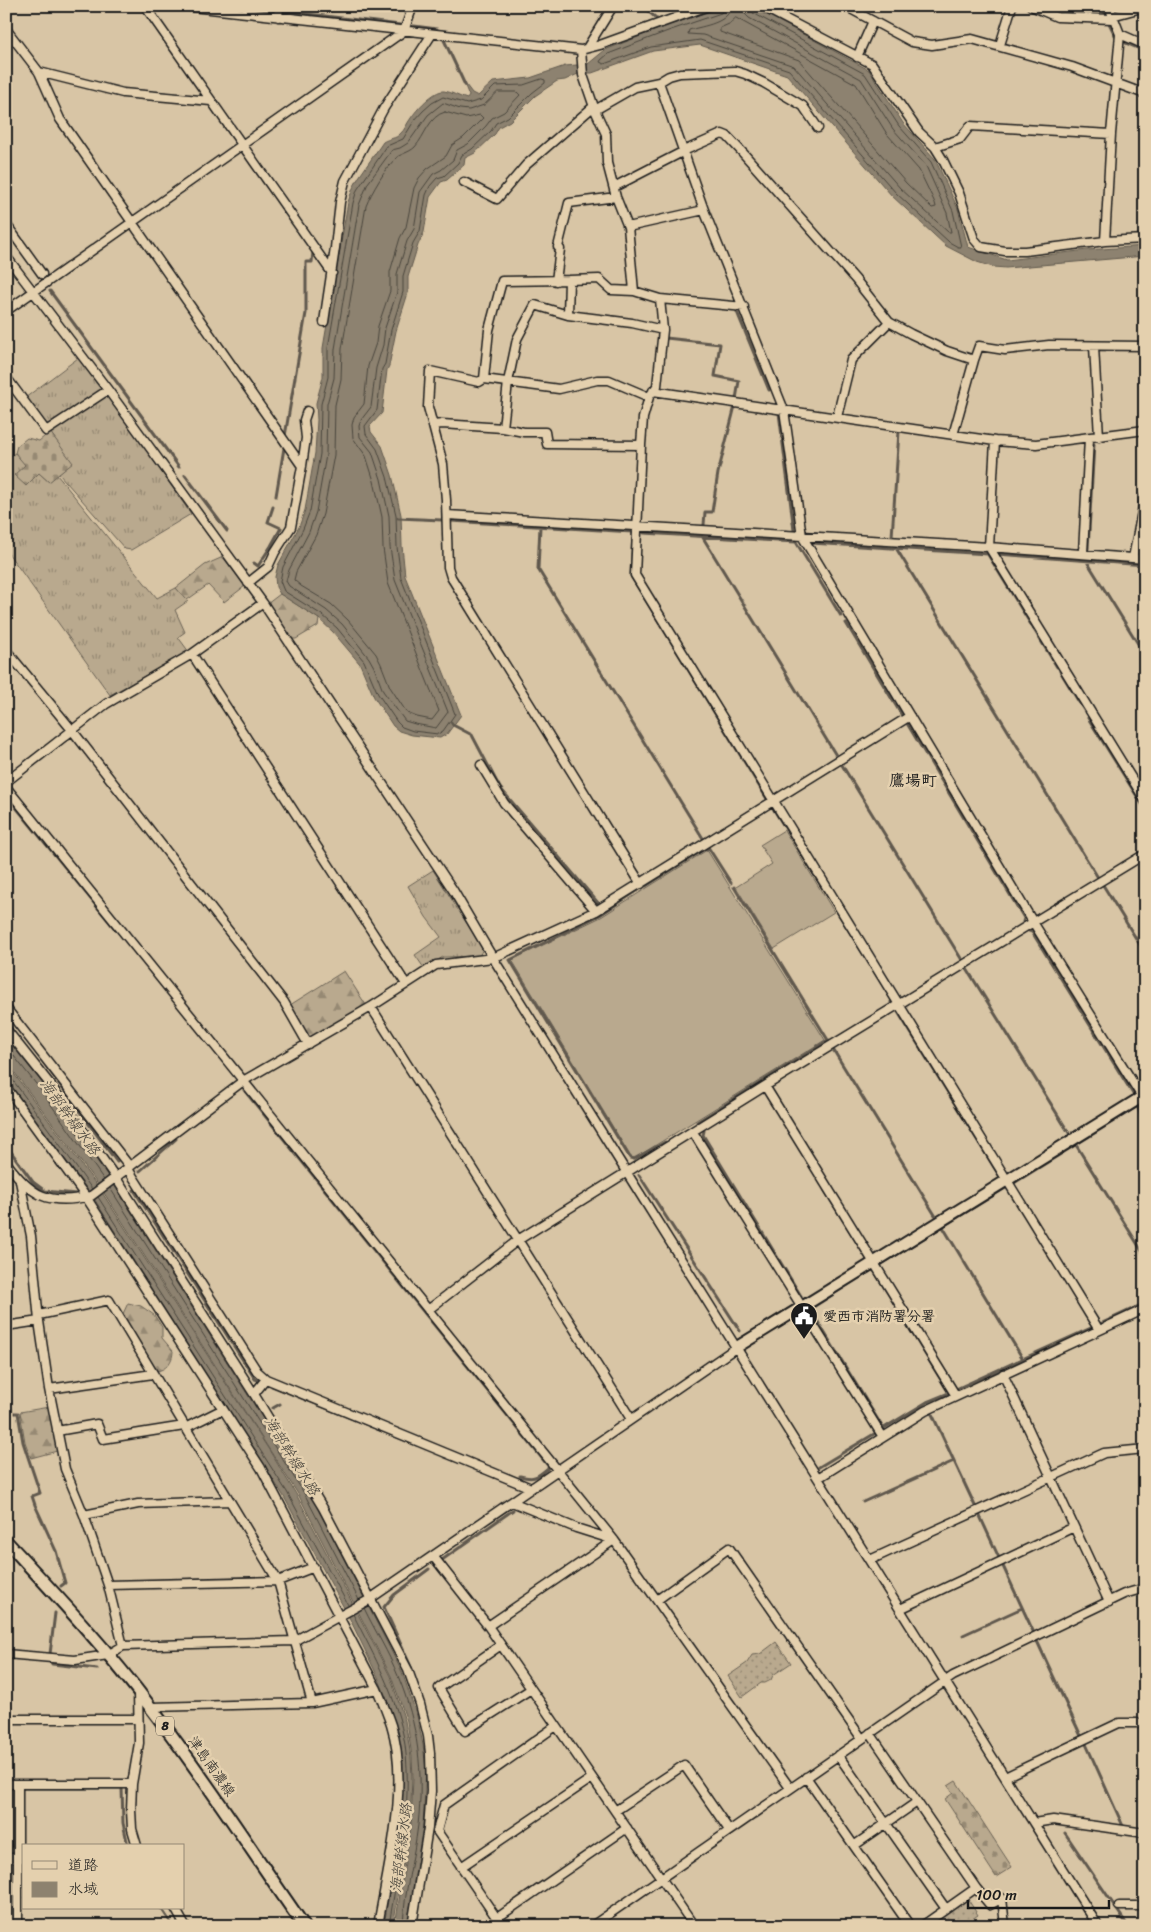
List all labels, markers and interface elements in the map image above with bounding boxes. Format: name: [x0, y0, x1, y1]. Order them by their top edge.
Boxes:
district label: 鷹場町: [889, 766, 937, 795]
water label: 海部幹線水路: [33, 1073, 108, 1162]
public building icon: 愛西市消防署分署: [789, 1301, 819, 1340]
place label: 愛西市消防署分署: [823, 1304, 935, 1329]
water label: 海部幹線水路: [257, 1411, 327, 1502]
road number: 8: [156, 1716, 174, 1735]
street label: 津島南濃線: [181, 1730, 242, 1802]
water label: 海部幹線水路: [383, 1801, 420, 1894]
legend: [22, 1844, 185, 1910]
text: 道路: [68, 1852, 98, 1878]
text: 水域: [68, 1876, 98, 1902]
scale bar: [968, 1877, 1110, 1909]
text: 100 m: [976, 1882, 1017, 1908]

